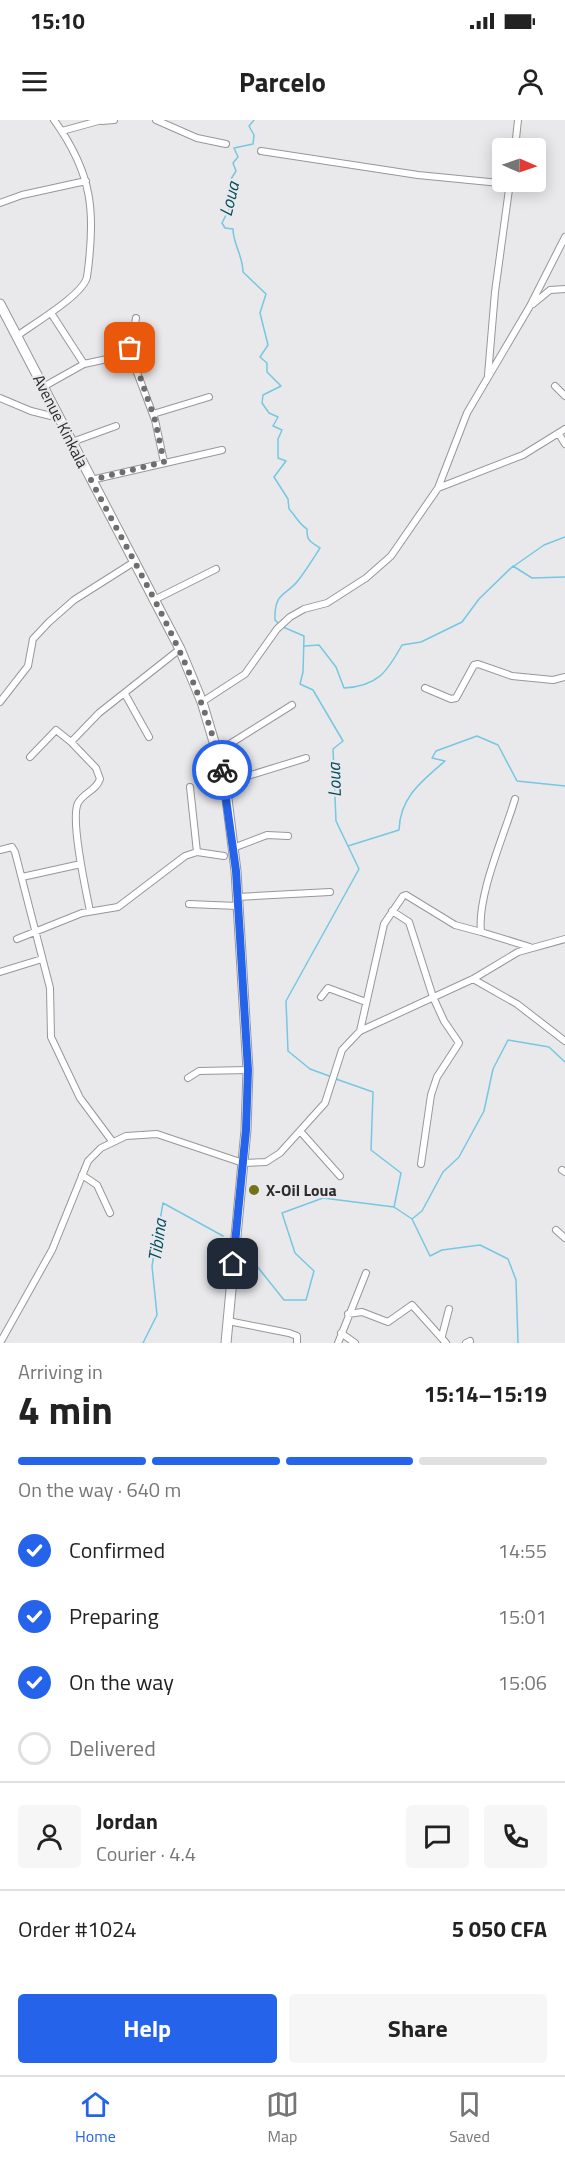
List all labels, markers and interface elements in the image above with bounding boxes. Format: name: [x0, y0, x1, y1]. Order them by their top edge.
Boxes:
text: 15:10: [30, 4, 85, 38]
text: Parcelo: [239, 61, 326, 102]
icon: menu: [18, 65, 51, 98]
icon: person: [514, 65, 547, 98]
north arrow: [492, 138, 546, 192]
map controls: [492, 138, 546, 192]
water label: Loua: [212, 178, 247, 219]
pin: [104, 322, 155, 373]
icon: bag: [113, 331, 146, 364]
street label: Avenue Kinkala: [27, 370, 95, 472]
courier: [192, 740, 252, 800]
icon: bike: [206, 754, 239, 787]
water label: Loua: [320, 761, 348, 798]
place label: X-Oil Loua: [266, 1178, 337, 1202]
marker: X-Oil Loua: [247, 1183, 261, 1197]
water label: Tibina: [141, 1216, 173, 1263]
pin: [207, 1238, 258, 1289]
icon: home: [216, 1247, 249, 1280]
text: Arriving in: [18, 1356, 103, 1387]
text: 15:14–15:19: [424, 1377, 547, 1411]
text: 4 min: [18, 1380, 113, 1439]
text: On the way · 640 m: [18, 1474, 181, 1505]
text: Confirmed: [69, 1533, 165, 1567]
icon: check: [18, 1534, 51, 1567]
text: 14:55: [498, 1535, 547, 1566]
text: Preparing: [69, 1599, 159, 1633]
icon: check: [18, 1600, 51, 1633]
text: 15:01: [498, 1601, 547, 1632]
text: On the way: [69, 1665, 174, 1699]
icon: check: [18, 1666, 51, 1699]
text: 15:06: [498, 1667, 547, 1698]
text: Delivered: [69, 1731, 156, 1765]
text: Jordan: [96, 1804, 158, 1838]
button: person: [18, 1805, 81, 1868]
button: chat: [406, 1805, 469, 1868]
button: phone: [484, 1805, 547, 1868]
text: Courier · 4.4: [96, 1838, 196, 1869]
text: Order #1024: [18, 1912, 137, 1946]
text: 5 050 CFA: [452, 1912, 547, 1946]
button: Help: [18, 1994, 277, 2063]
button: Share: [289, 1994, 547, 2063]
tab: Home: [75, 2088, 116, 2148]
tab: Map: [266, 2088, 299, 2148]
tab: Saved: [449, 2088, 490, 2148]

